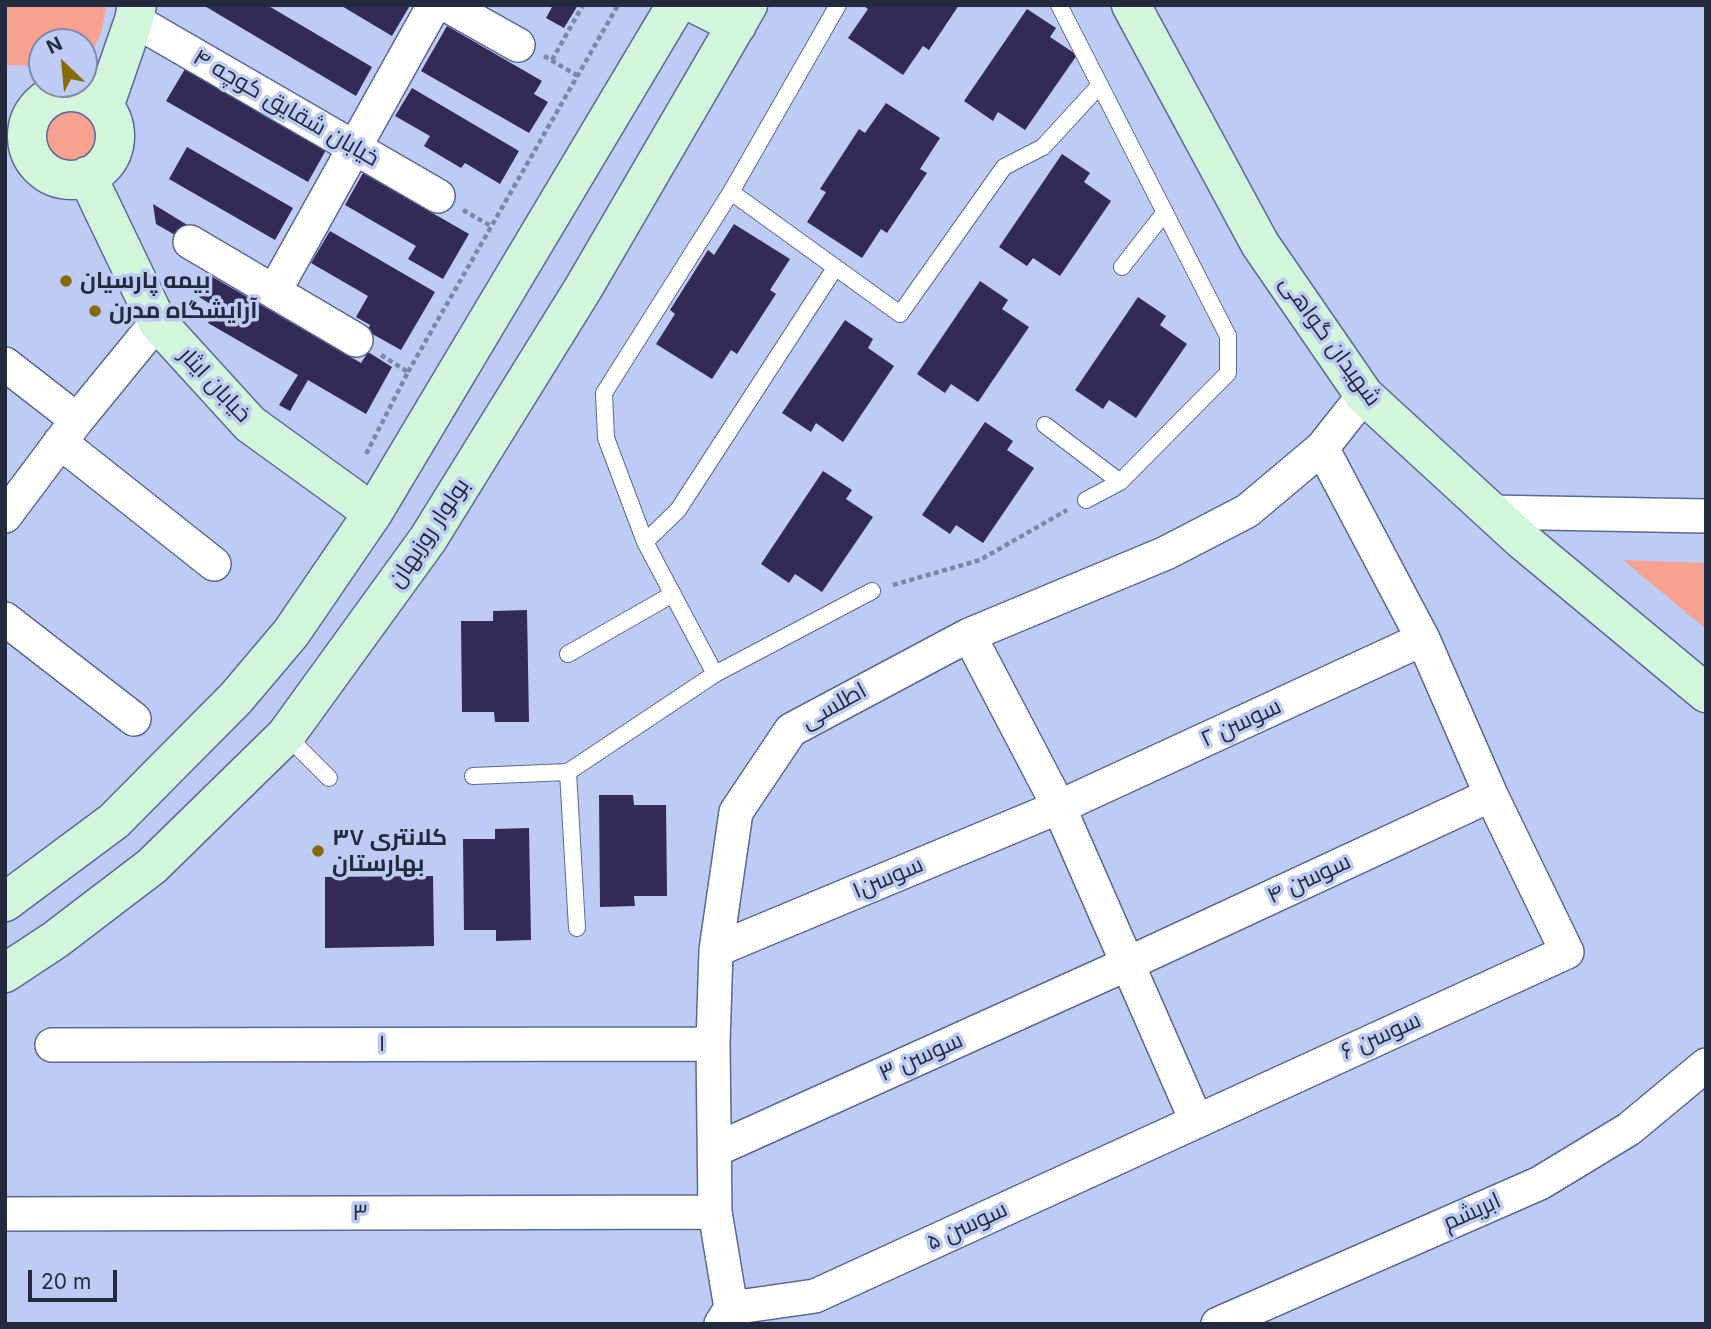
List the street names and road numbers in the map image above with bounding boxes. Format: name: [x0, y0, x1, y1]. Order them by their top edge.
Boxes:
street label: خیابان شقایق کوچه ۴: [188, 44, 384, 172]
street label: شهیدان گواهی: [1273, 270, 1387, 412]
street label: خیابان ایثار: [173, 342, 257, 428]
street label: بولوار روزبهان: [382, 473, 476, 593]
street label: اطلسی: [797, 677, 871, 735]
street label: سوسن ۲: [1196, 692, 1286, 754]
street label: سوسن ۴: [1263, 848, 1355, 910]
street label: سوسن۱: [848, 851, 928, 905]
street label: سوسن ۶: [1337, 1006, 1425, 1066]
street label: سوسن ۳: [875, 1026, 967, 1088]
street label: ۱: [378, 1030, 386, 1058]
street label: ابریشم: [1439, 1187, 1505, 1237]
street label: ۵ سوسن: [922, 1195, 1012, 1257]
street label: ۳: [352, 1199, 368, 1227]

